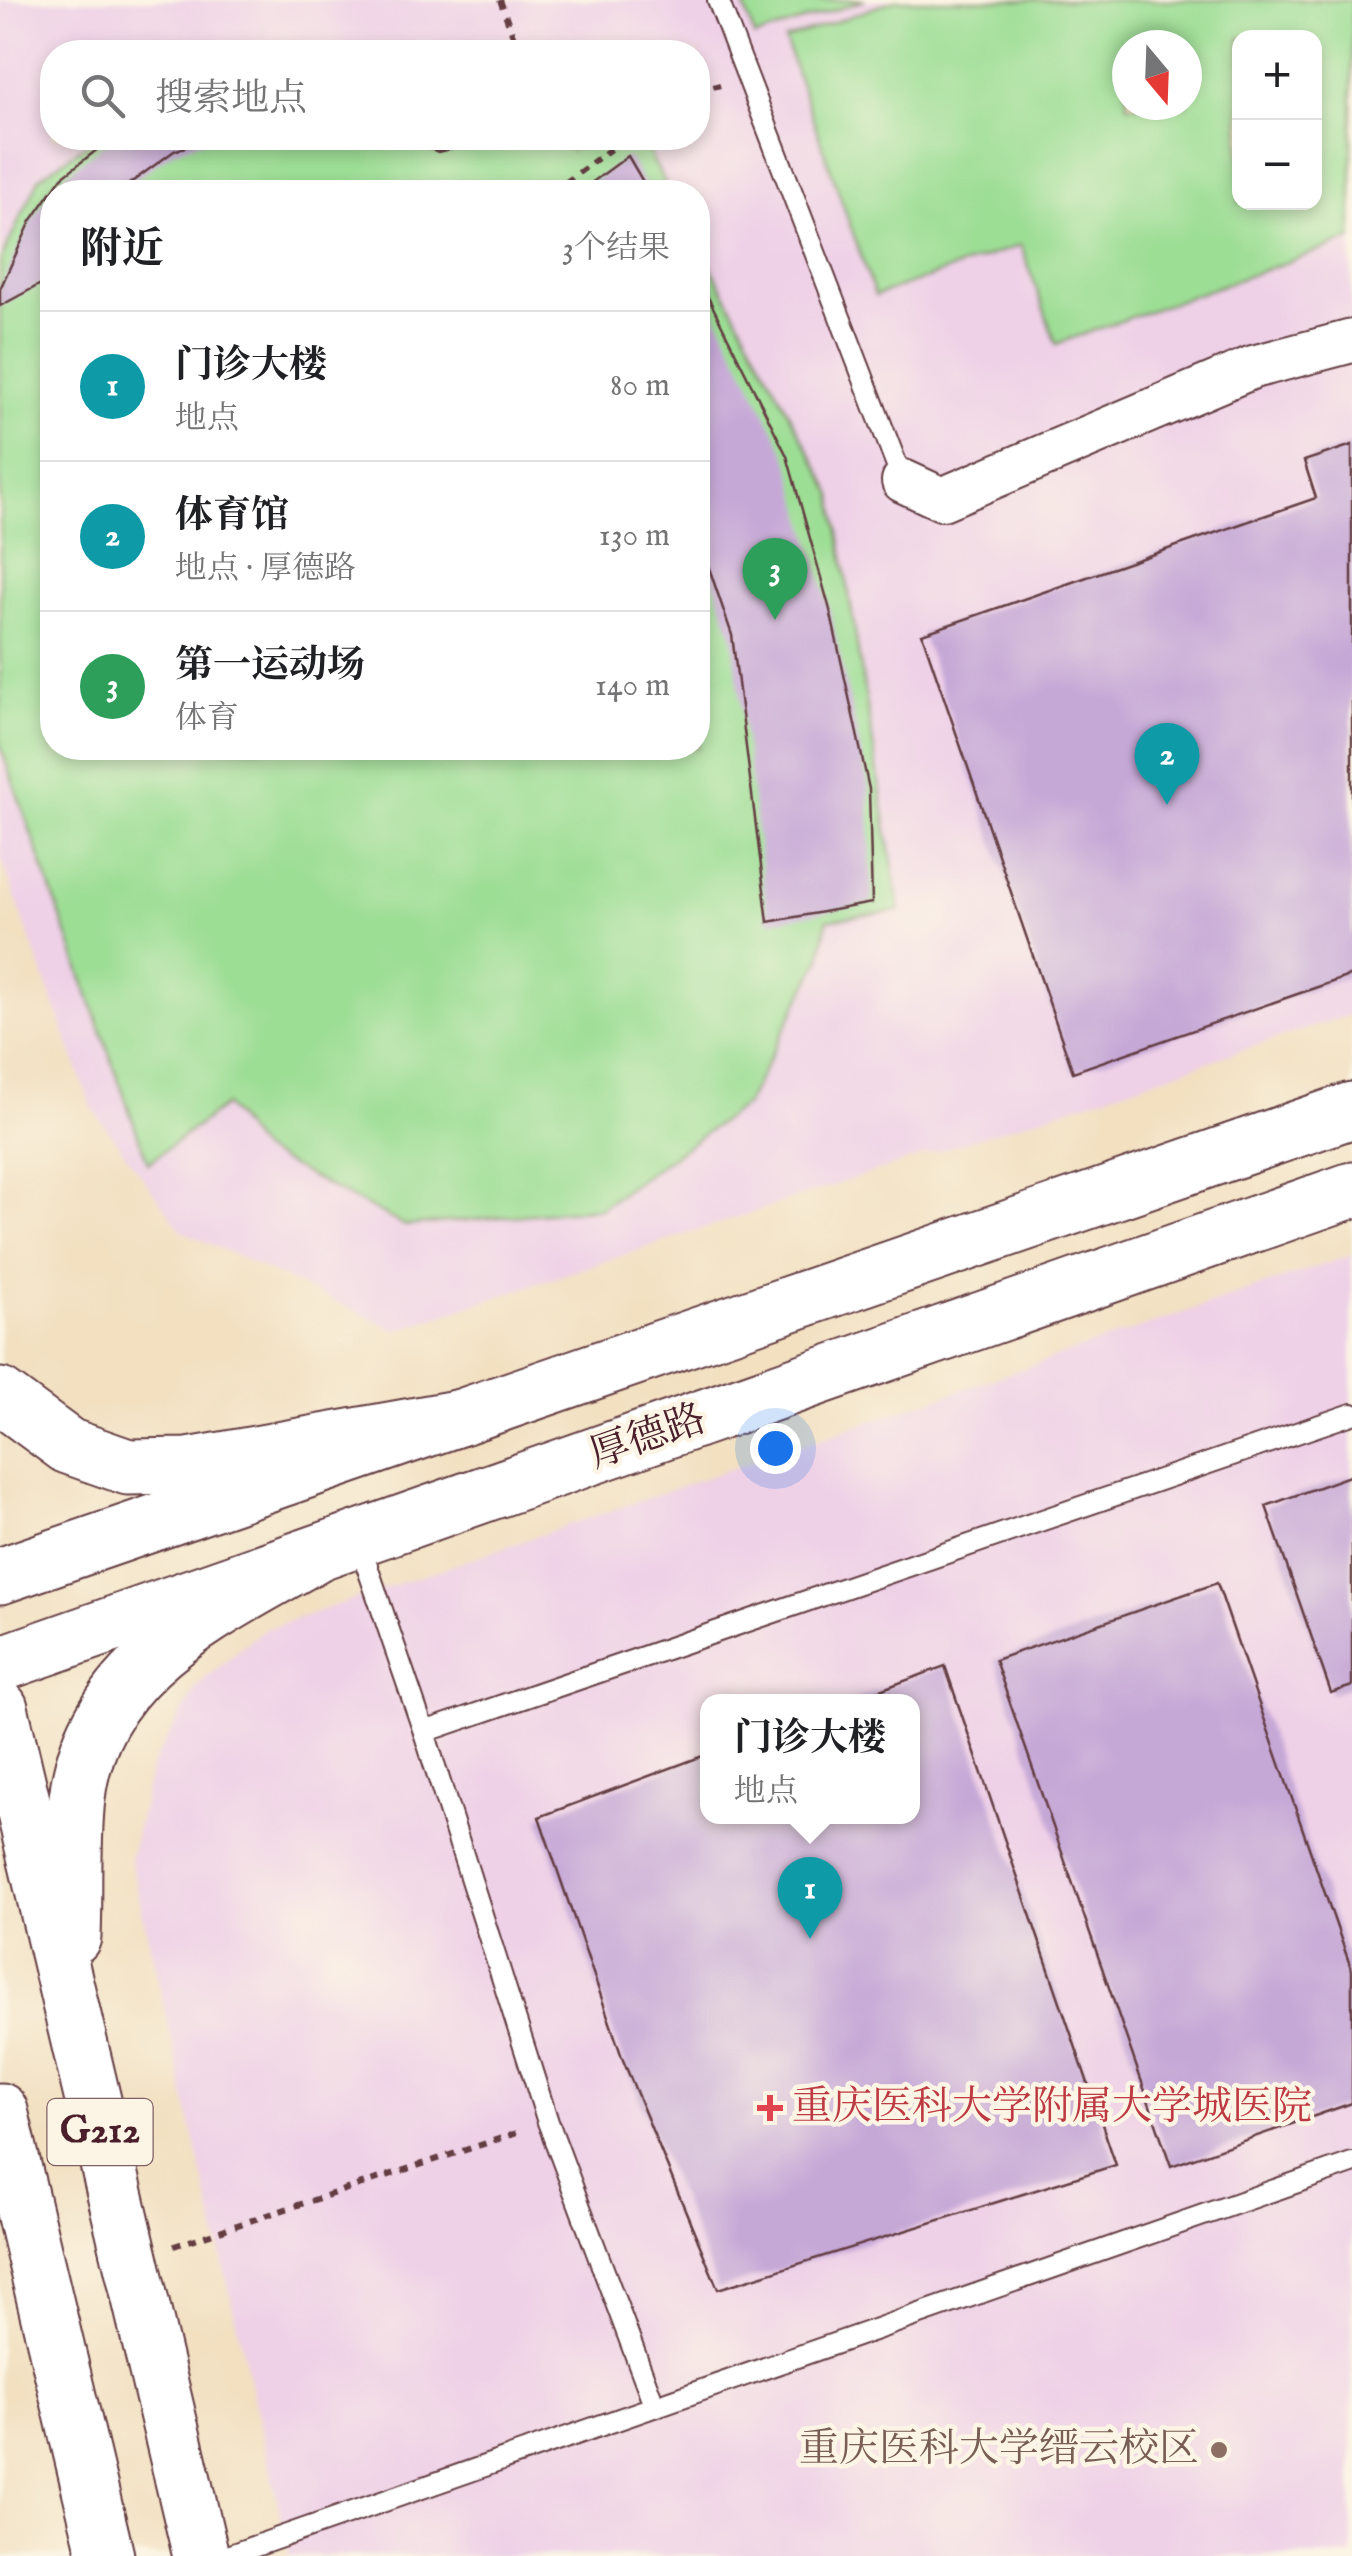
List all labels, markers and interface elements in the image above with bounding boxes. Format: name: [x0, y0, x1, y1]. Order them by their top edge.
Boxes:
north arrow: [1112, 30, 1202, 120]
map controls: [1232, 30, 1322, 210]
button: +: [1232, 30, 1322, 120]
search box: [40, 40, 710, 150]
icon: search: [75, 68, 130, 123]
text: 搜索地点: [155, 76, 307, 124]
button: −: [1232, 120, 1322, 210]
text: 附近: [80, 224, 164, 277]
text: 3个结果: [562, 229, 670, 270]
text: 门诊大楼: [175, 343, 327, 391]
text: 1: [107, 366, 118, 407]
text: 80 m: [610, 366, 670, 407]
text: 地点: [175, 399, 239, 440]
text: 体育馆: [175, 493, 289, 541]
text: 2: [105, 516, 120, 557]
text: 130 m: [599, 516, 670, 557]
pin: 3: [742, 538, 808, 620]
text: 地点 · 厚德路: [175, 549, 356, 590]
text: 第一运动场: [175, 643, 365, 691]
text: 3: [107, 666, 118, 707]
text: 140 m: [595, 666, 670, 707]
text: 体育: [175, 699, 239, 740]
pin: 2: [1134, 722, 1200, 805]
street label: 厚德路: [583, 1394, 713, 1482]
your location: [750, 1423, 801, 1474]
popup: [700, 1694, 920, 1824]
text: 门诊大楼: [734, 1716, 886, 1764]
text: 地点: [734, 1772, 798, 1813]
pin: 1: [778, 1856, 842, 1939]
place label: 重庆医科大学附属大学城医院: [792, 2083, 1312, 2134]
marker: 重庆医科大学附属大学城医院: [757, 2095, 783, 2121]
road number: G212: [48, 2099, 152, 2165]
place label: 重庆医科大学缙云校区: [799, 2425, 1199, 2476]
marker: 重庆医科大学缙云校区: [1208, 2439, 1230, 2461]

